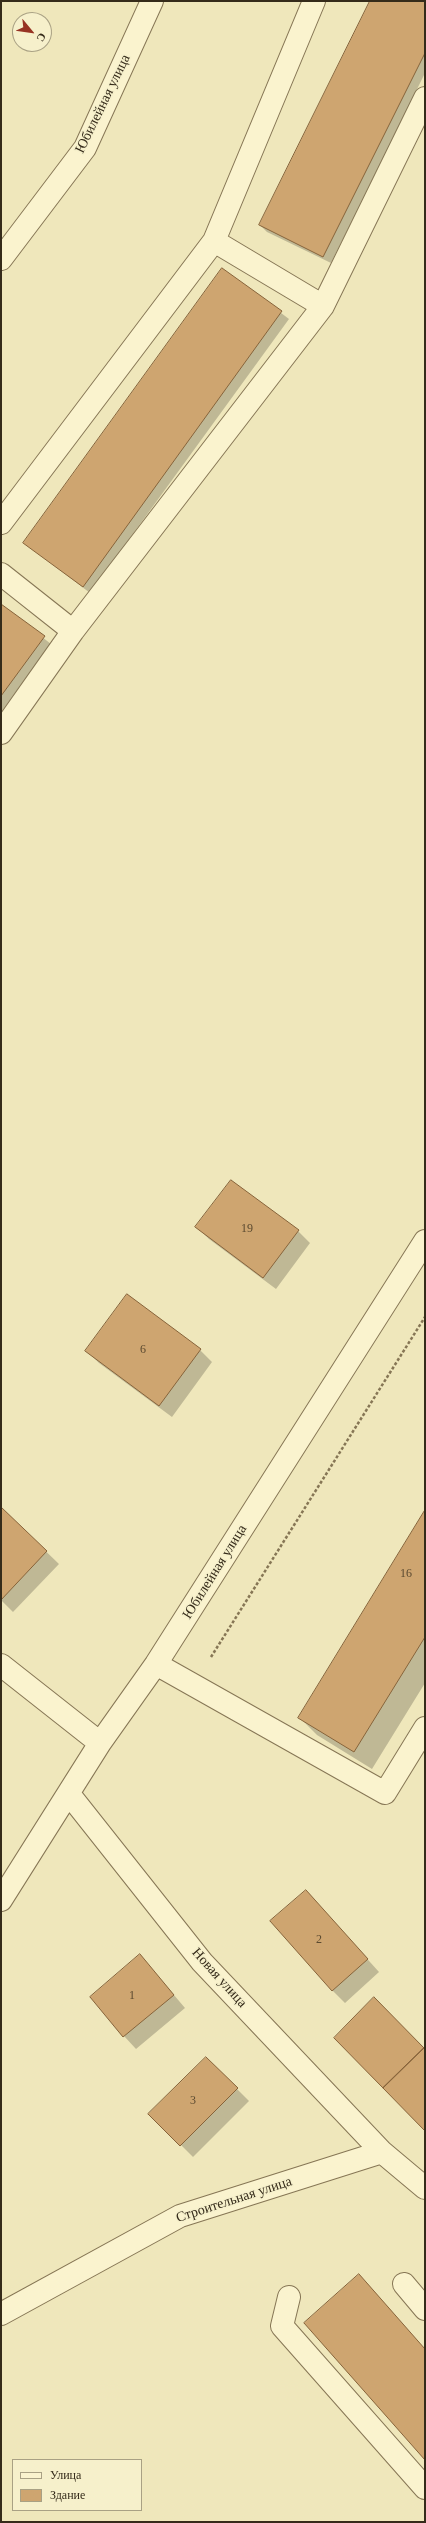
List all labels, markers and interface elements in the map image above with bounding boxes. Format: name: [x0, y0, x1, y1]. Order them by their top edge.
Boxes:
north arrow: [12, 12, 52, 52]
text: С: [34, 31, 49, 44]
street label: Юбилейная улица: [72, 52, 134, 156]
house number: 19: [241, 1222, 253, 1236]
house number: 6: [140, 1343, 146, 1357]
street label: Юбилейная улица: [179, 1522, 251, 1622]
house number: 16: [400, 1567, 412, 1581]
house number: 2: [316, 1933, 322, 1947]
street label: Новая улица: [188, 1945, 250, 2011]
house number: 1: [129, 1989, 135, 2003]
house number: 3: [190, 2094, 196, 2108]
street label: Строительная улица: [174, 2173, 294, 2227]
legend: [12, 2459, 142, 2511]
text: Улица: [50, 2468, 81, 2482]
text: Здание: [50, 2488, 85, 2502]

